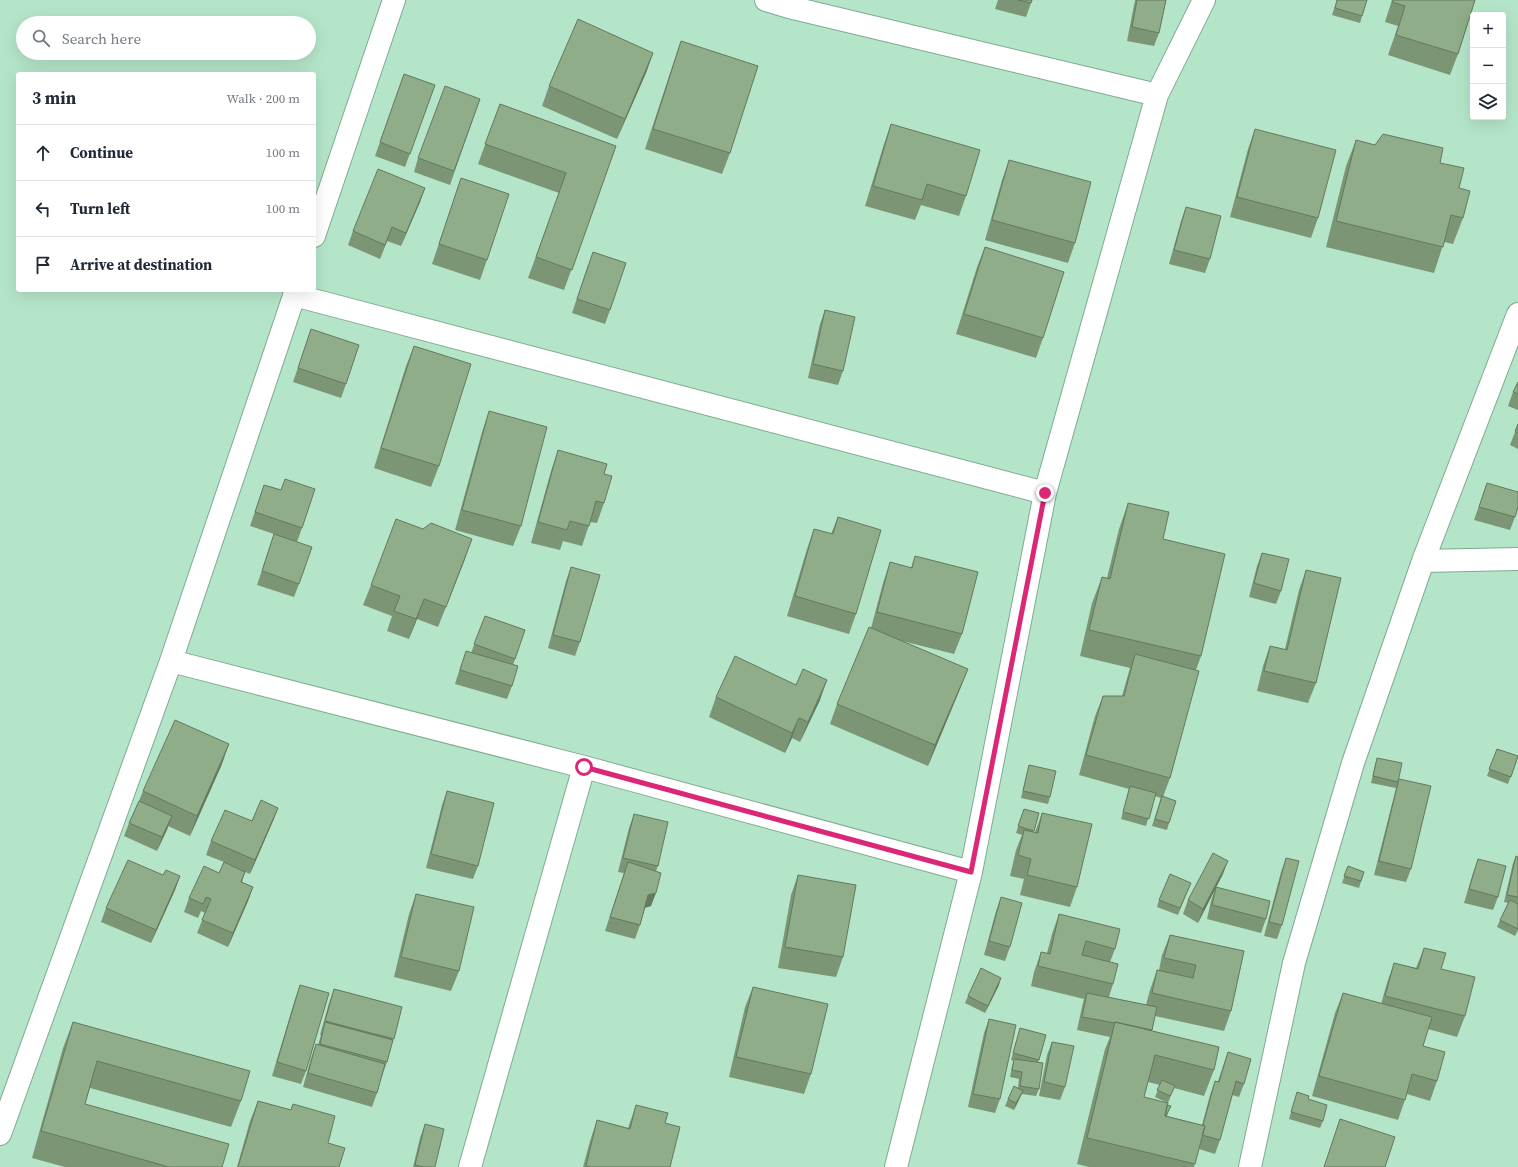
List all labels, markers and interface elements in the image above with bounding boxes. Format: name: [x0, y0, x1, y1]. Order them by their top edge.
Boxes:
map controls: [1470, 12, 1506, 120]
button: +: [1470, 12, 1506, 48]
search box: [16, 16, 316, 60]
icon: search: [30, 27, 52, 49]
text: Search here: [62, 28, 141, 49]
button: −: [1470, 48, 1506, 84]
button: layers: [1470, 84, 1506, 120]
text: 3 min: [32, 86, 76, 110]
text: Walk · 200 m: [227, 90, 300, 107]
icon: ahead: [32, 142, 54, 164]
text: Continue: [70, 142, 133, 163]
text: 100 m: [266, 144, 300, 161]
icon: left: [32, 198, 54, 220]
text: Turn left: [70, 198, 130, 219]
text: 100 m: [266, 200, 300, 217]
icon: arrive: [32, 254, 54, 276]
text: Arrive at destination: [70, 254, 212, 275]
route end: [1036, 484, 1054, 502]
route start: [575, 758, 593, 776]

